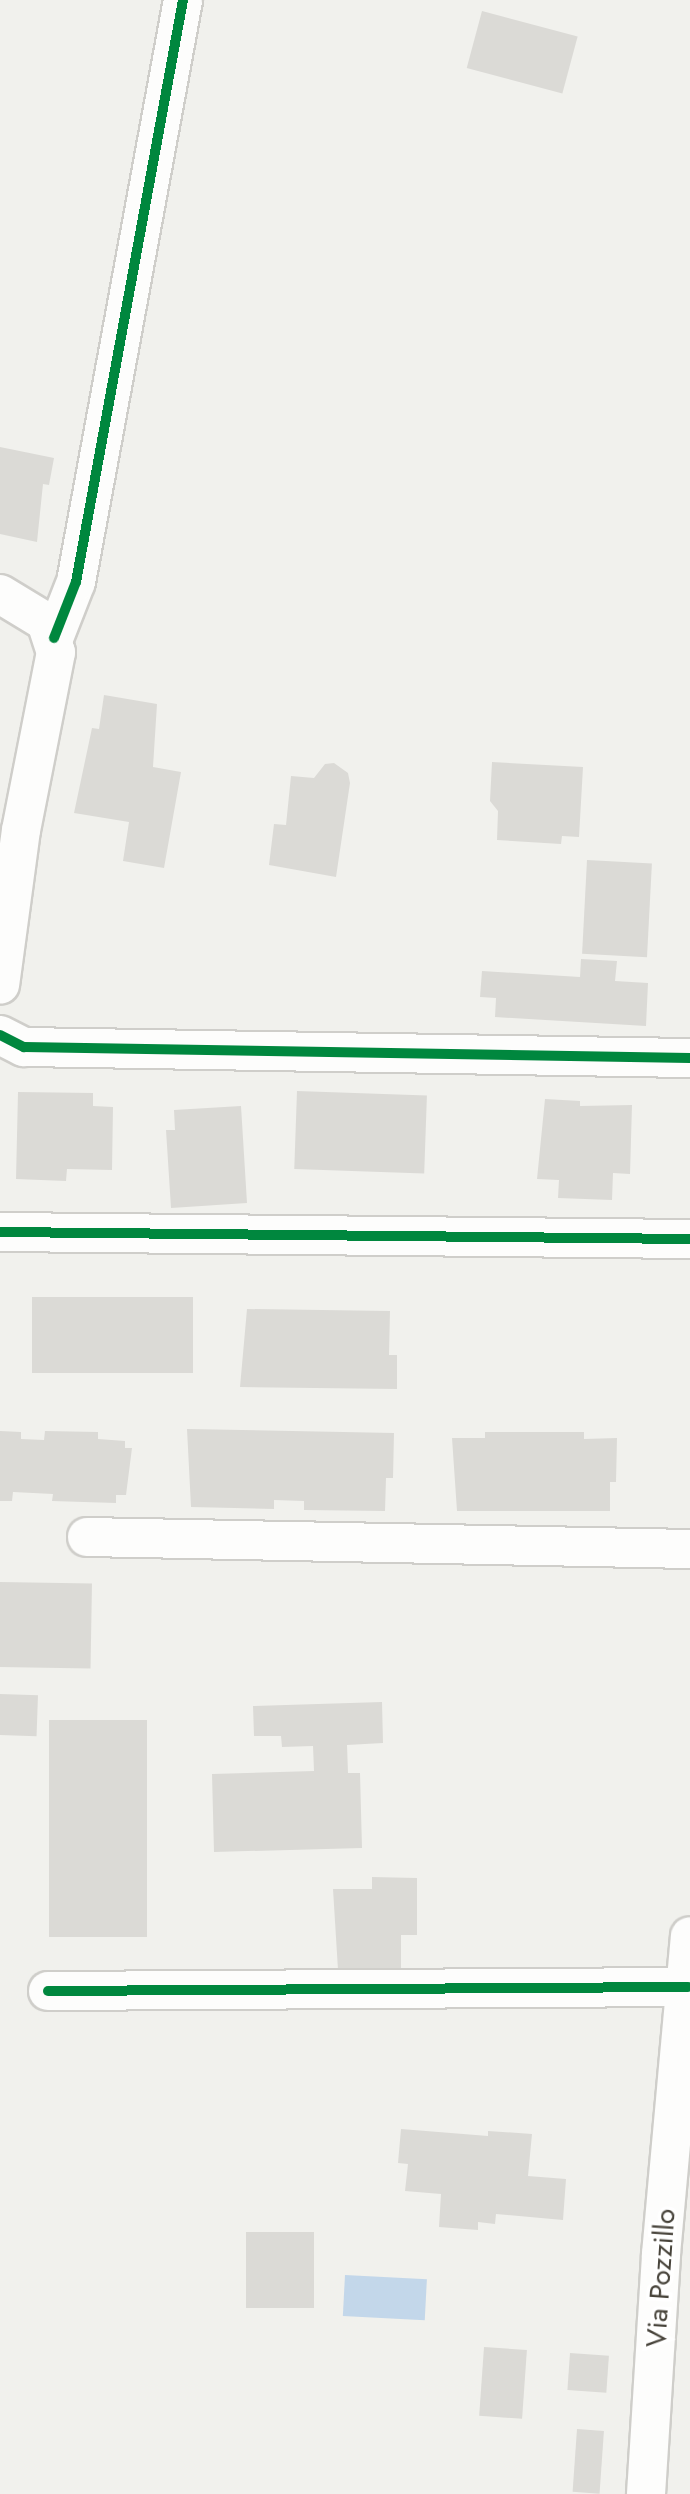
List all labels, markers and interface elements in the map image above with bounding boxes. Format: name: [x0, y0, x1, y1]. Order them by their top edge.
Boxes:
street label: Via Pozzillo: [639, 2207, 683, 2349]

